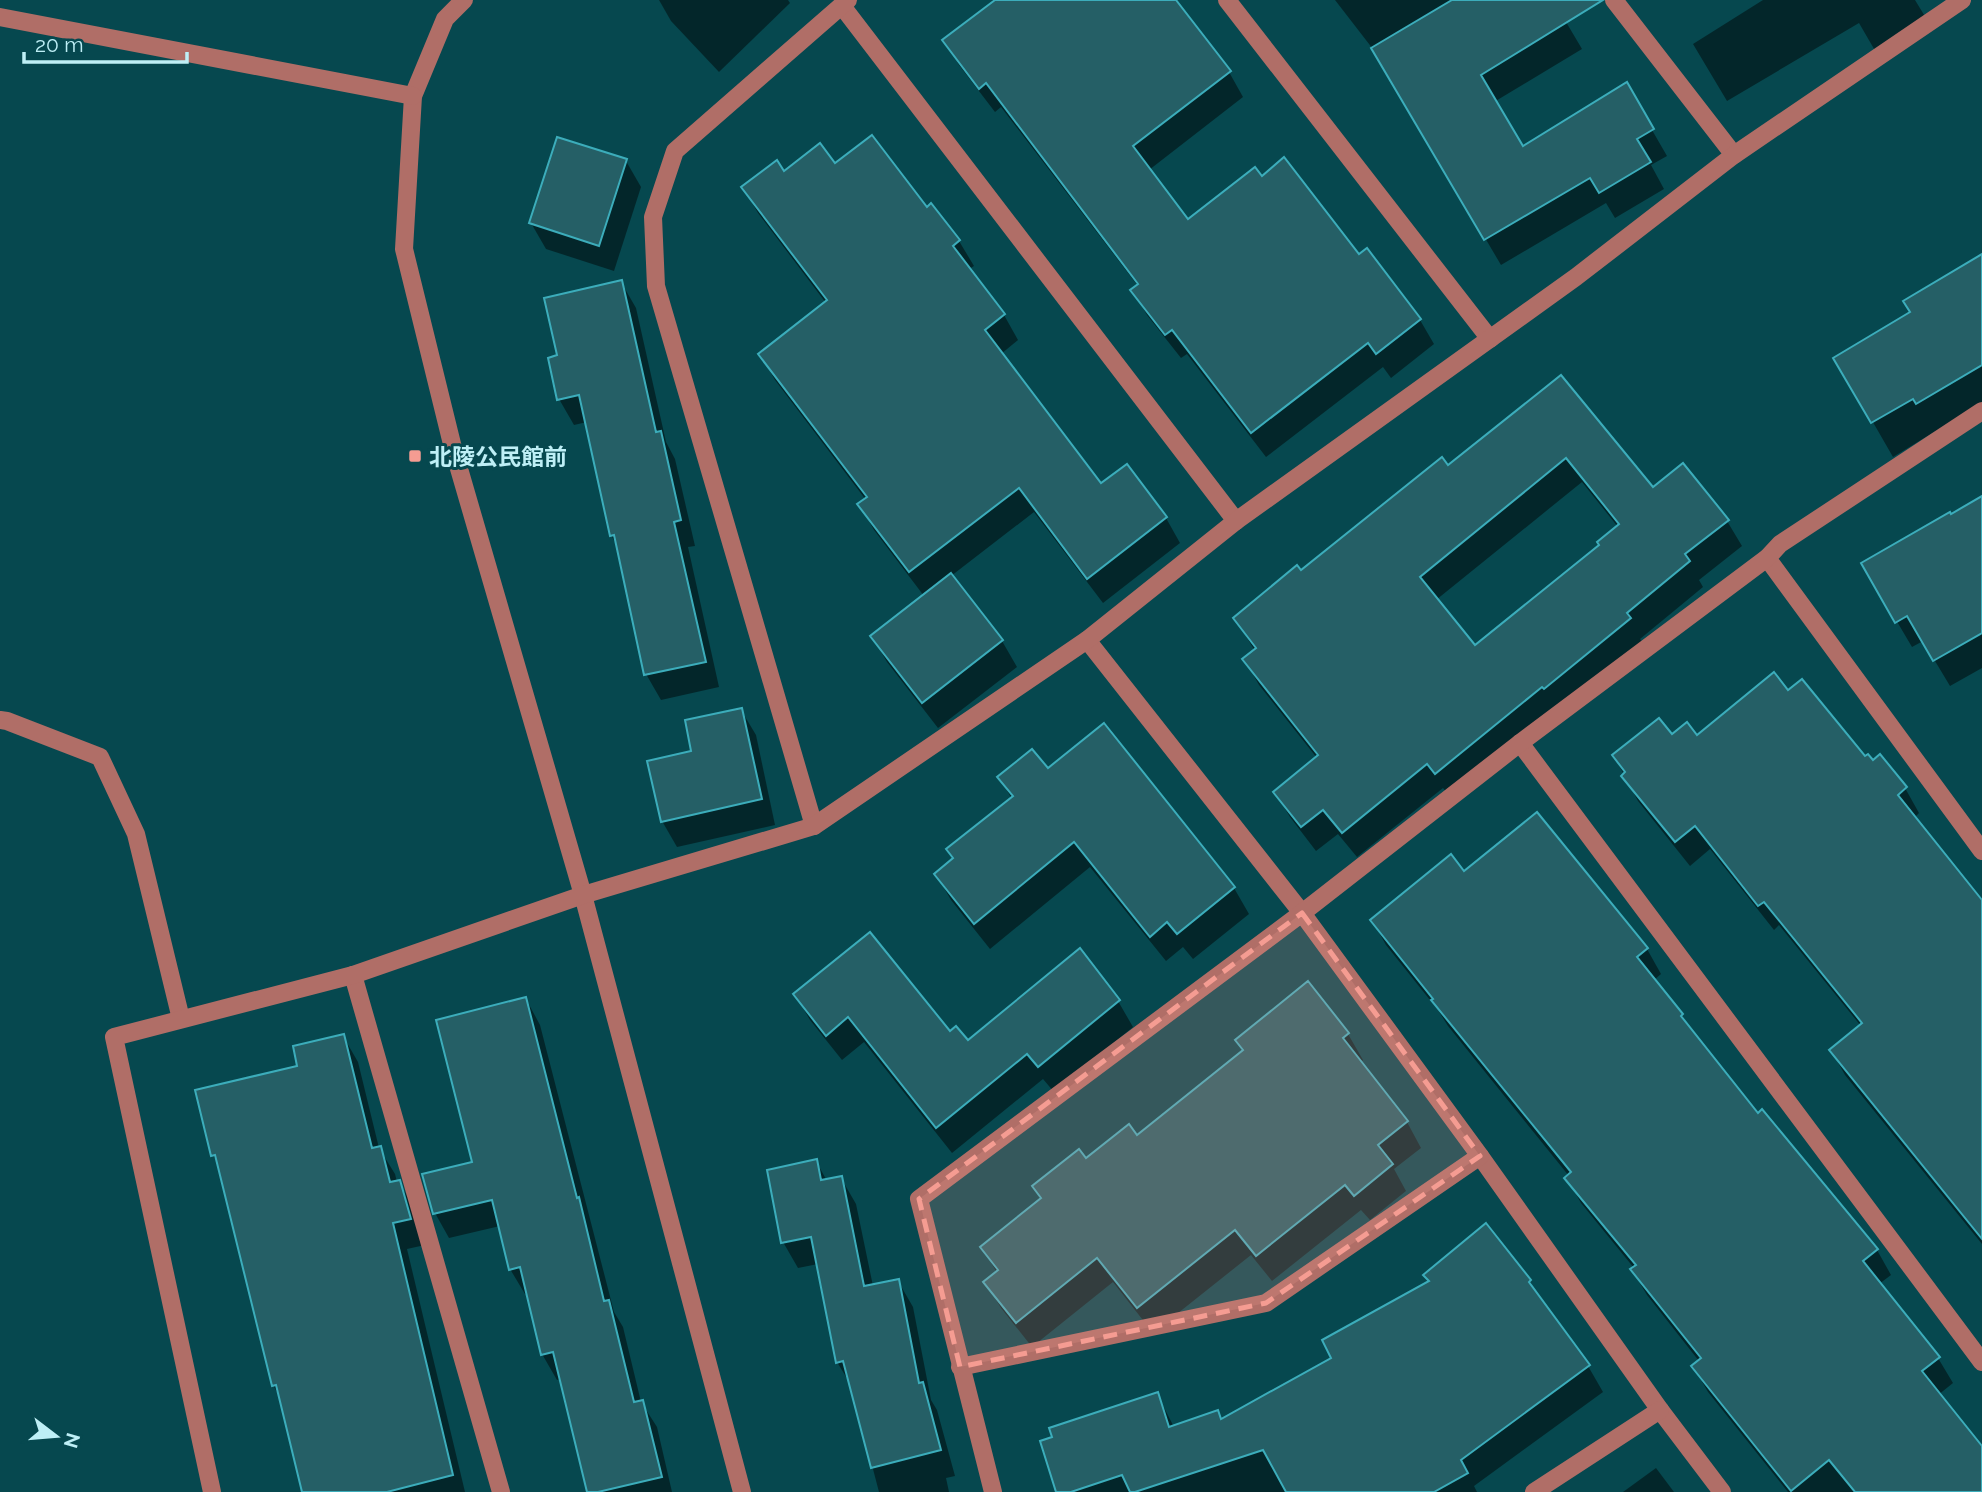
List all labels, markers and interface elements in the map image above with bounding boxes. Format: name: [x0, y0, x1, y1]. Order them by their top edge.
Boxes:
scale bar: [24, 21, 187, 65]
text: 20 m: [35, 32, 83, 57]
place label: 北陵公民館前: [429, 443, 567, 470]
marker: 北陵公民館前: [407, 448, 423, 464]
north arrow: [21, 1401, 91, 1471]
text: N: [60, 1431, 85, 1451]

